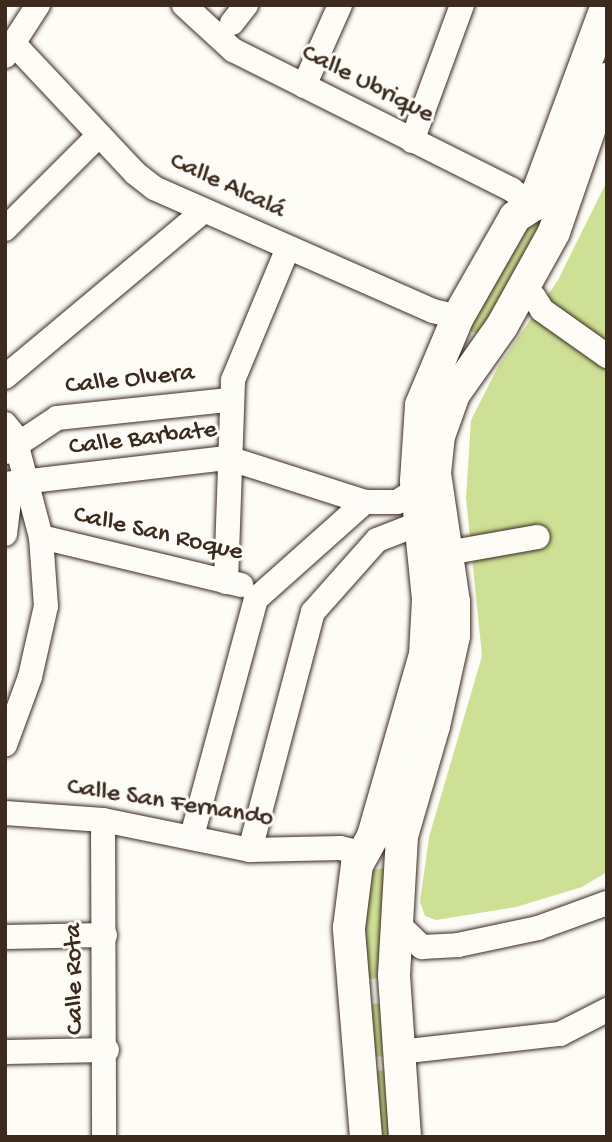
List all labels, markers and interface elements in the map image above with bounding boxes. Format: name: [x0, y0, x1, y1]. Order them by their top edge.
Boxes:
street label: Calle Ubrique: [296, 38, 438, 132]
street label: Calle Alcalá: [164, 147, 290, 227]
street label: Calle Olvera: [64, 359, 196, 403]
street label: Calle Barbate: [67, 415, 219, 465]
street label: Calle San Roque: [70, 500, 246, 570]
street label: Calle San Fernando: [65, 772, 275, 836]
street label: Calle Rota: [59, 923, 93, 1035]

